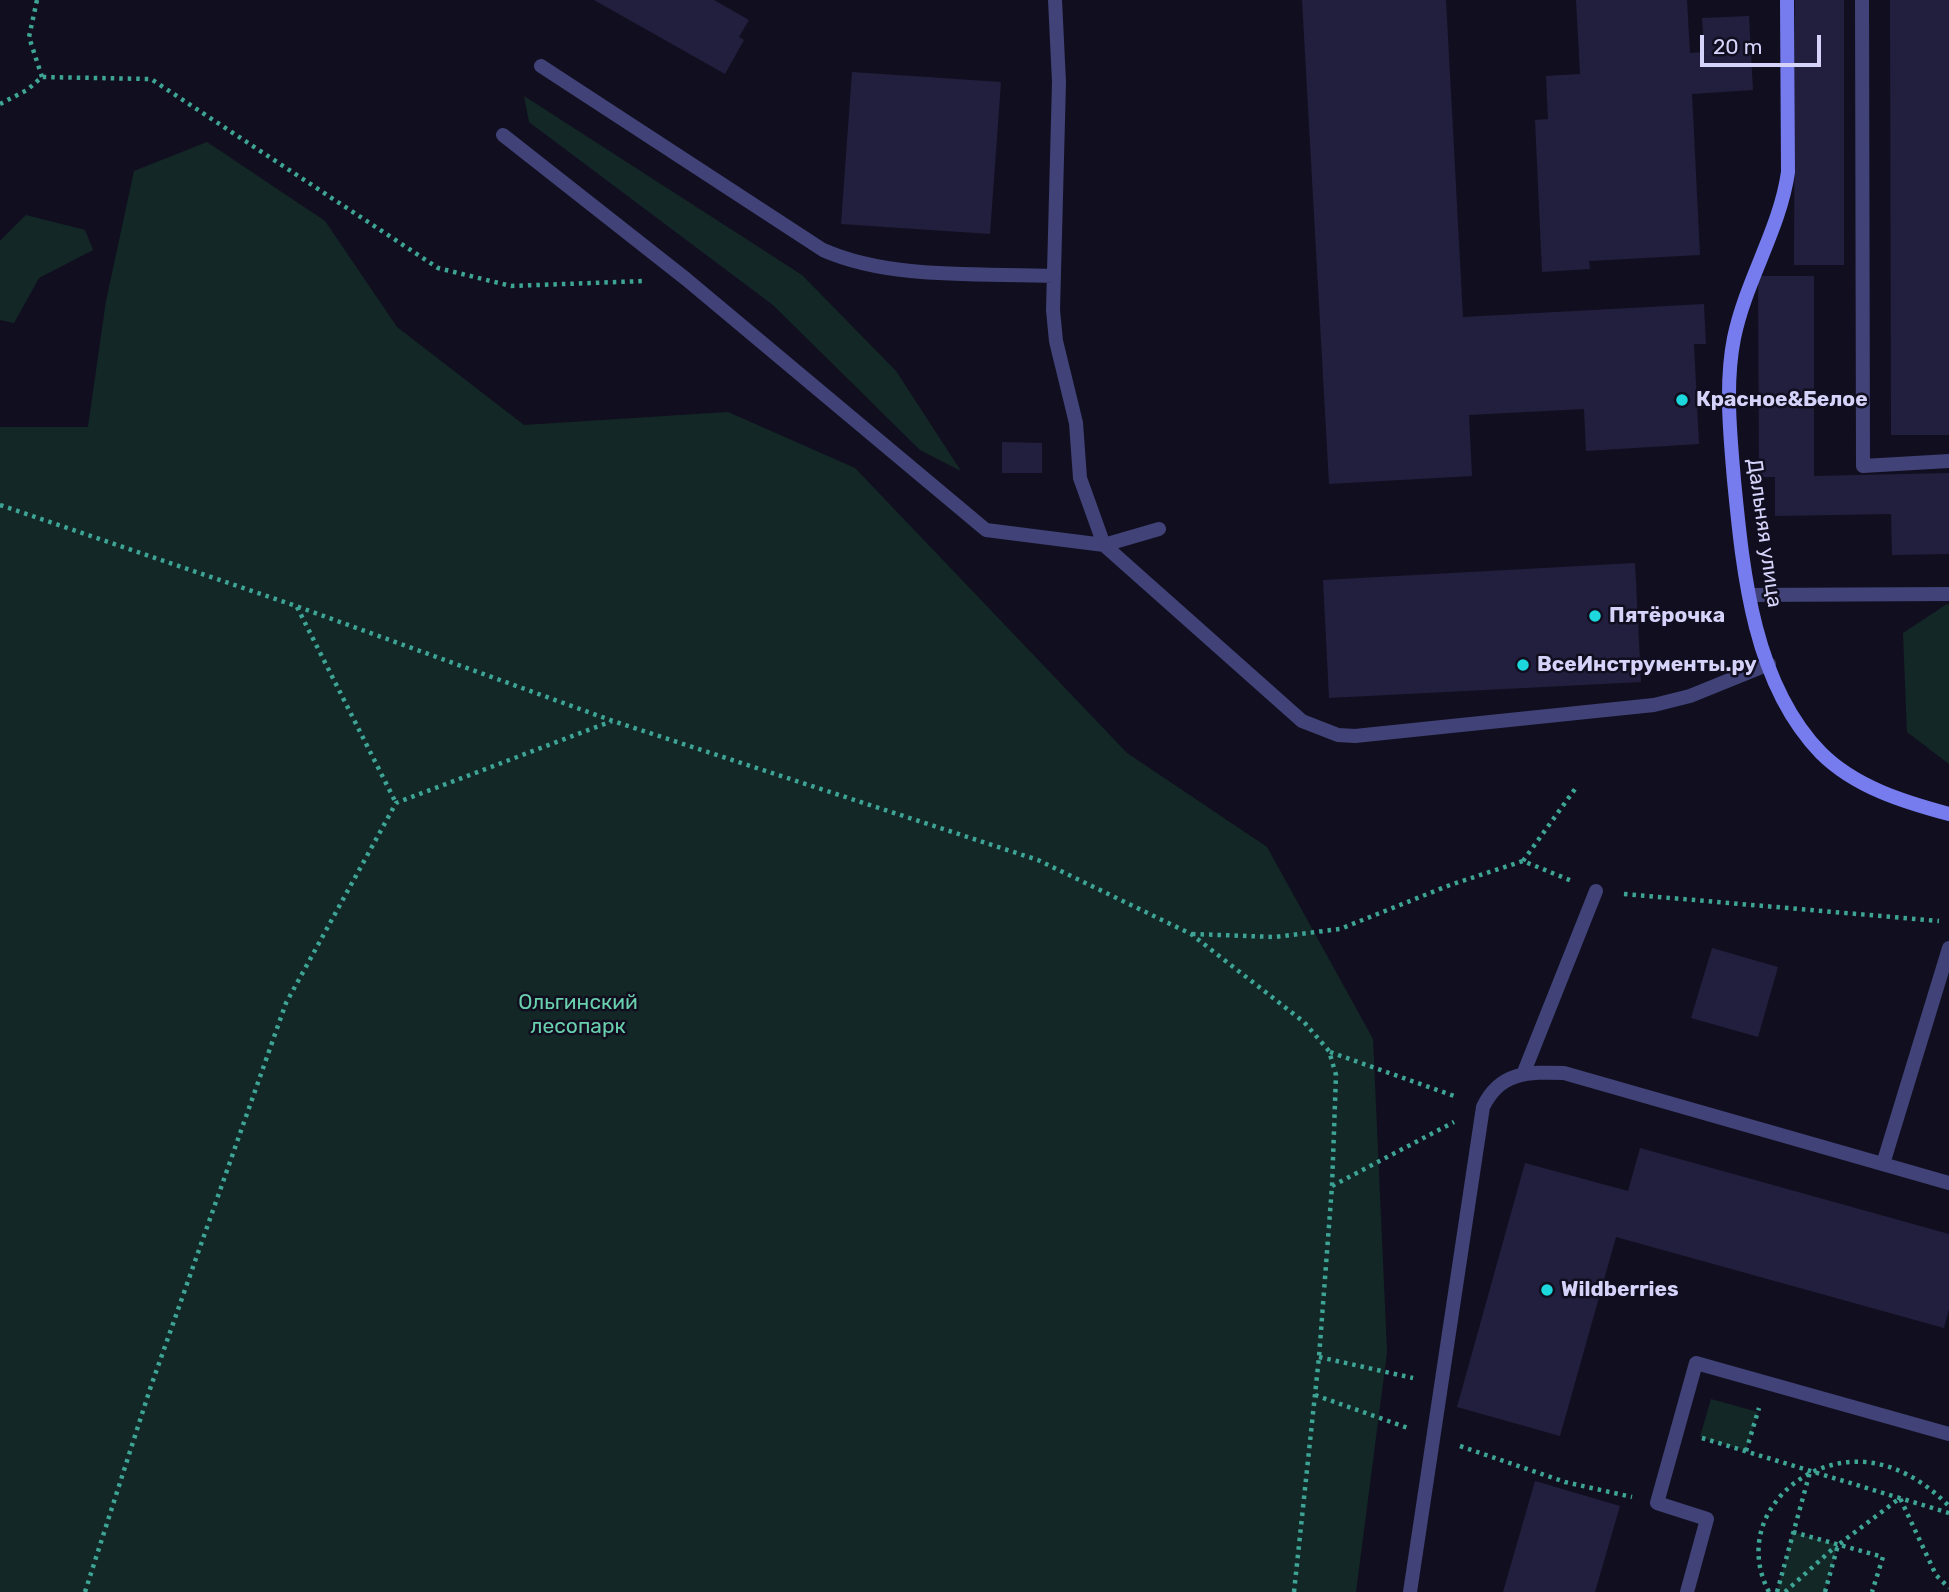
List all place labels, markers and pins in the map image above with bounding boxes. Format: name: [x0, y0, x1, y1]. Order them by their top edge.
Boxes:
place label: Красное&Белое: [1696, 387, 1868, 413]
marker: Красное&Белое: [1674, 392, 1690, 408]
place label: Пятёрочка: [1609, 603, 1725, 629]
marker: Пятёрочка: [1587, 608, 1603, 624]
place label: ВсеИнструменты.ру: [1537, 652, 1757, 678]
marker: ВсеИнструменты.ру: [1515, 657, 1531, 673]
place label: Wildberries: [1561, 1277, 1679, 1303]
marker: Wildberries: [1539, 1282, 1555, 1298]

